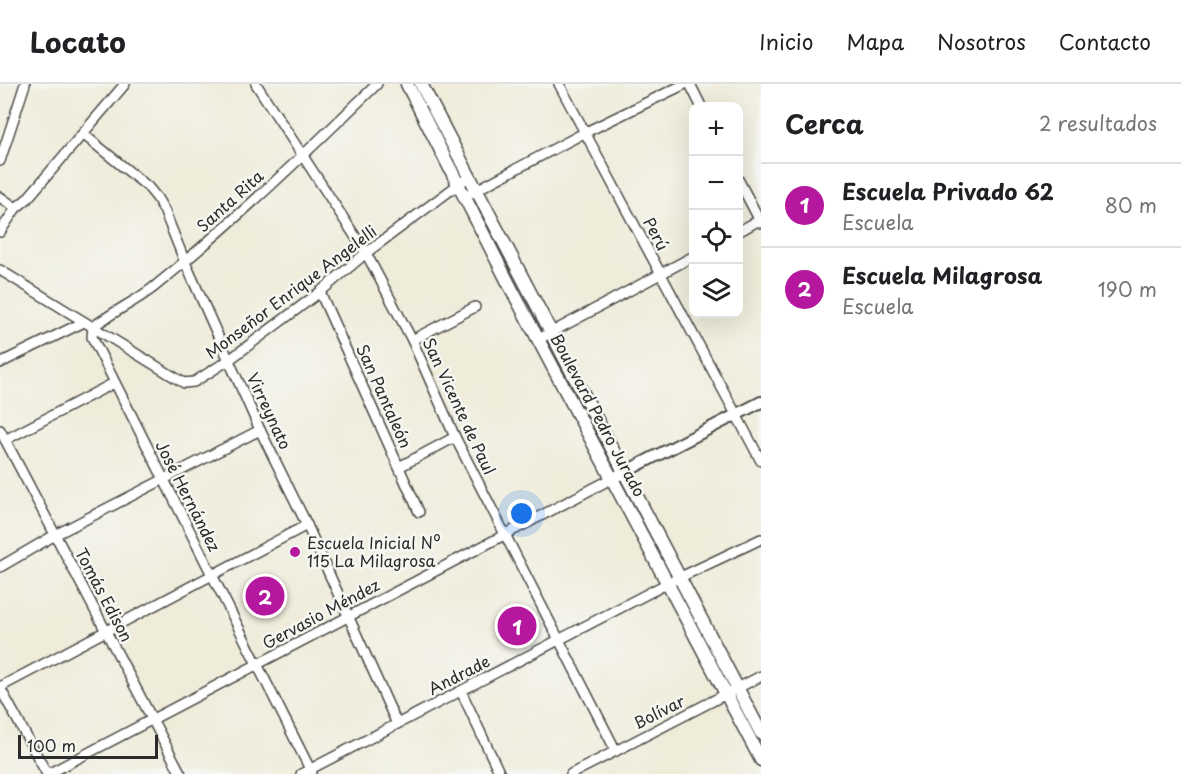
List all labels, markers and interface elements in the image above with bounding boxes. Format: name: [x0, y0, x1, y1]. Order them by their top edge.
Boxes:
text: Locato: [30, 20, 126, 63]
text: Inicio: [759, 25, 813, 57]
text: Mapa: [846, 25, 904, 57]
text: Nosotros: [937, 25, 1026, 57]
text: Contacto: [1059, 25, 1151, 57]
map controls: [689, 102, 743, 318]
button: +: [689, 102, 743, 156]
text: Cerca: [785, 104, 864, 143]
text: 2 resultados: [1039, 108, 1157, 138]
button: −: [689, 156, 743, 210]
street label: Santa Rita: [191, 164, 268, 237]
text: Escuela Privado 62: [842, 174, 1054, 207]
text: 1: [800, 190, 809, 220]
text: 80 m: [1105, 190, 1157, 220]
text: Escuela: [842, 207, 914, 237]
button: locate: [689, 210, 743, 264]
street label: Perú: [638, 213, 676, 254]
street label: Monseñor Enrique Angelelli: [200, 219, 381, 364]
text: Escuela Milagrosa: [842, 258, 1042, 291]
button: layers: [689, 264, 743, 318]
text: 2: [797, 274, 812, 304]
text: 190 m: [1098, 274, 1157, 304]
text: Escuela: [842, 291, 914, 321]
street label: Boulevard Pedro Jurado: [546, 329, 652, 500]
street label: San Vicente de Paul: [418, 333, 502, 478]
street label: San Pantaleón: [351, 340, 419, 452]
street label: Virreynato: [242, 368, 298, 453]
street label: José Hernández: [151, 436, 227, 556]
your location: [507, 499, 536, 528]
place label: Escuela Inicial Nº 115 La Milagrosa: [307, 530, 441, 572]
street label: Tomás Edison: [70, 543, 140, 646]
marker: Escuela Inicial Nº 115 La Milagrosa: [288, 545, 302, 559]
street label: Gervasio Méndez: [258, 572, 384, 654]
pin: 2: [246, 574, 284, 618]
pin: 1: [498, 604, 536, 648]
street label: Andrade: [423, 648, 494, 700]
street label: Bolívar: [629, 688, 689, 734]
scale bar: [18, 732, 158, 760]
text: 100 m: [27, 733, 76, 757]

